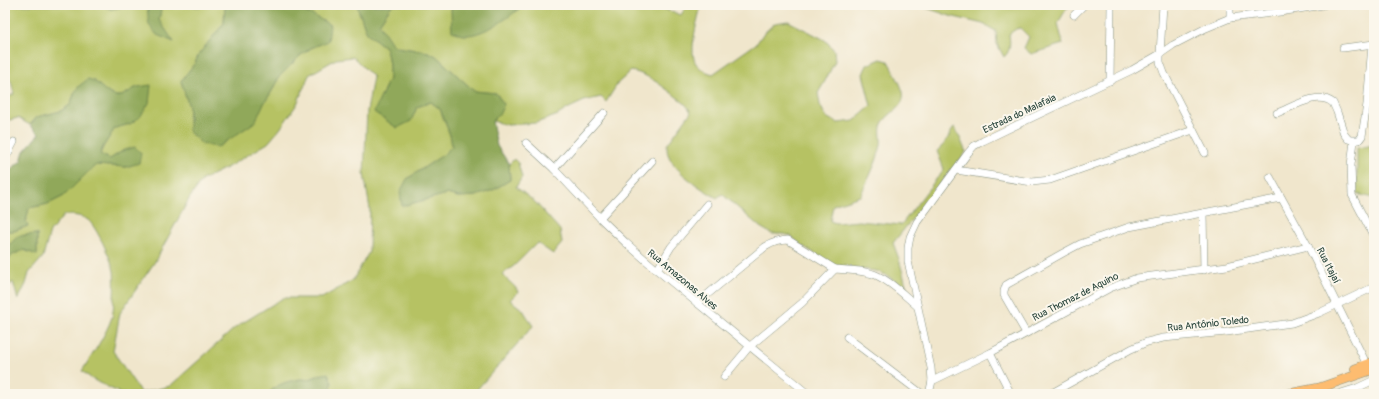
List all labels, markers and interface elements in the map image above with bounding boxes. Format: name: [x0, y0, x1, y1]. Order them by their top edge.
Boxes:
street label: Estrada do Malafaia: [981, 92, 1058, 136]
street label: Rua Itajaí: [1314, 245, 1342, 286]
street label: Rua Amazonas Alves: [645, 247, 720, 313]
street label: Rua Thomaz de Aquino: [1030, 270, 1121, 324]
street label: Rua Antônio Toledo: [1167, 314, 1250, 334]

